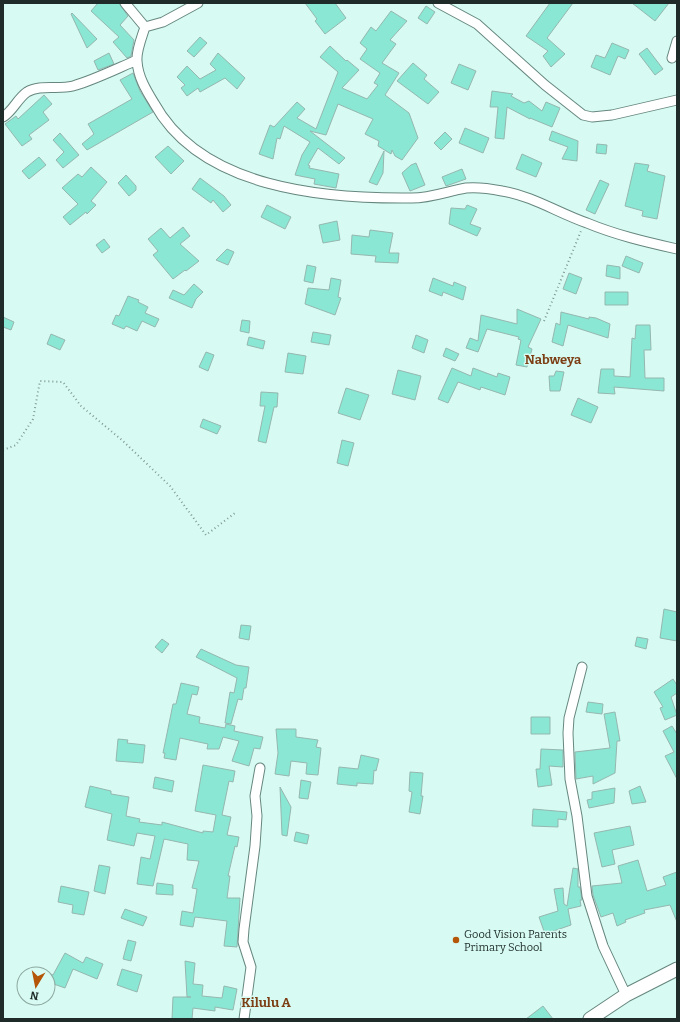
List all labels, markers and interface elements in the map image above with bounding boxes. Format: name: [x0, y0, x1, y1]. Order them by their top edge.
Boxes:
district label: Nabweya: [525, 352, 582, 367]
place label: Good Vision Parents Primary School: [464, 928, 567, 954]
marker: Good Vision Parents Primary School: [451, 935, 461, 945]
north arrow: [16, 966, 56, 1006]
text: N: [29, 988, 40, 1002]
district label: Kilulu A: [241, 995, 291, 1010]

